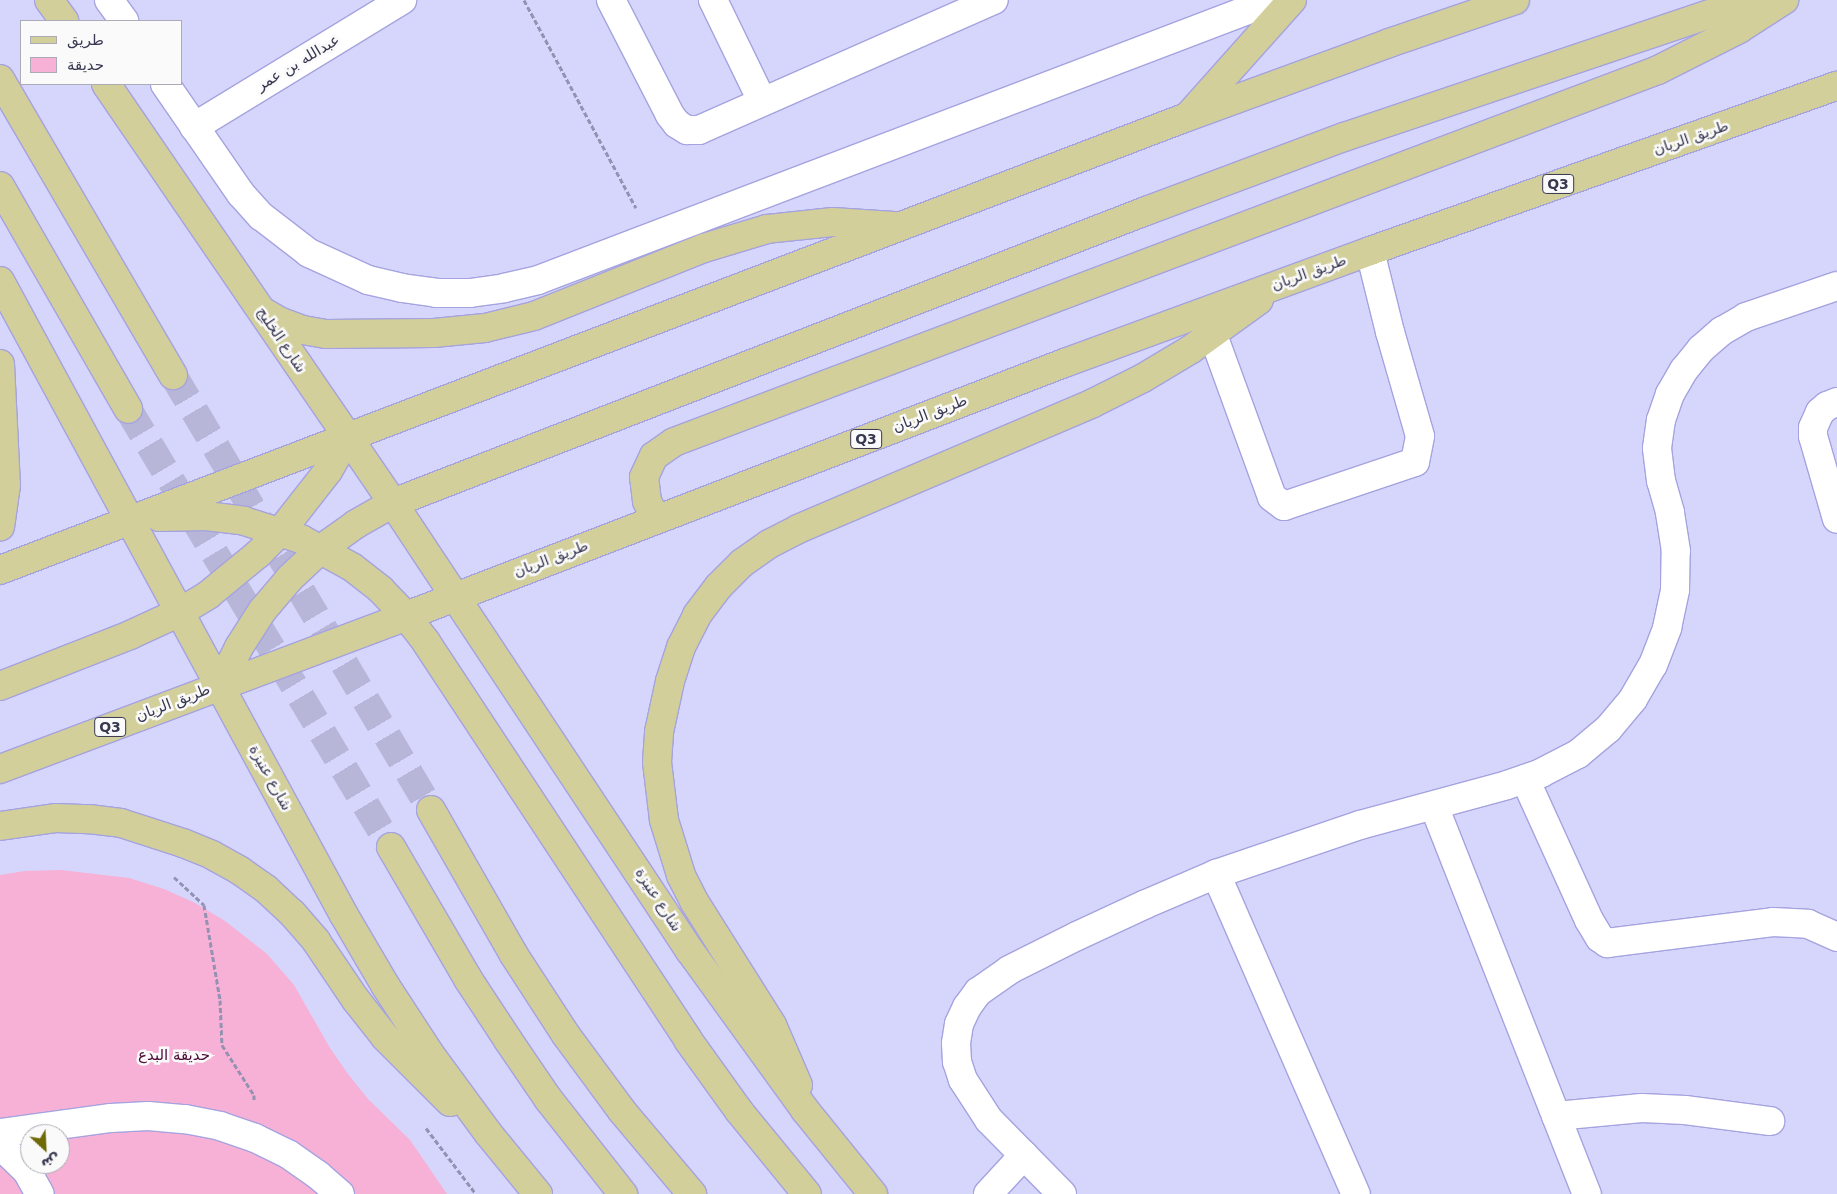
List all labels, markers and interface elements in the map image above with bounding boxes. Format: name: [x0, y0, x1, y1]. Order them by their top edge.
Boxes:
legend: [20, 20, 182, 85]
text: طريق: [67, 31, 104, 49]
street label: عبدالله بن عمر: [253, 31, 343, 95]
text: حديقة: [67, 56, 104, 74]
street label: طريق الريان: [1651, 117, 1731, 159]
road number: Q3: [1542, 172, 1574, 195]
street label: طريق الريان: [1269, 251, 1349, 295]
street label: شارع الخليج: [252, 304, 310, 376]
street label: طريق الريان: [890, 392, 970, 436]
road number: Q3: [850, 428, 882, 450]
street label: طريق الريان: [511, 537, 591, 581]
street label: طريق الريان: [133, 681, 213, 725]
road number: Q3: [94, 716, 126, 739]
street label: شارع عنيزة: [245, 742, 295, 814]
street label: شارع عنيزة: [631, 865, 685, 935]
park label: حديقة البدع: [138, 1047, 210, 1065]
north arrow: [20, 1124, 70, 1174]
text: ش: [39, 1150, 63, 1173]

